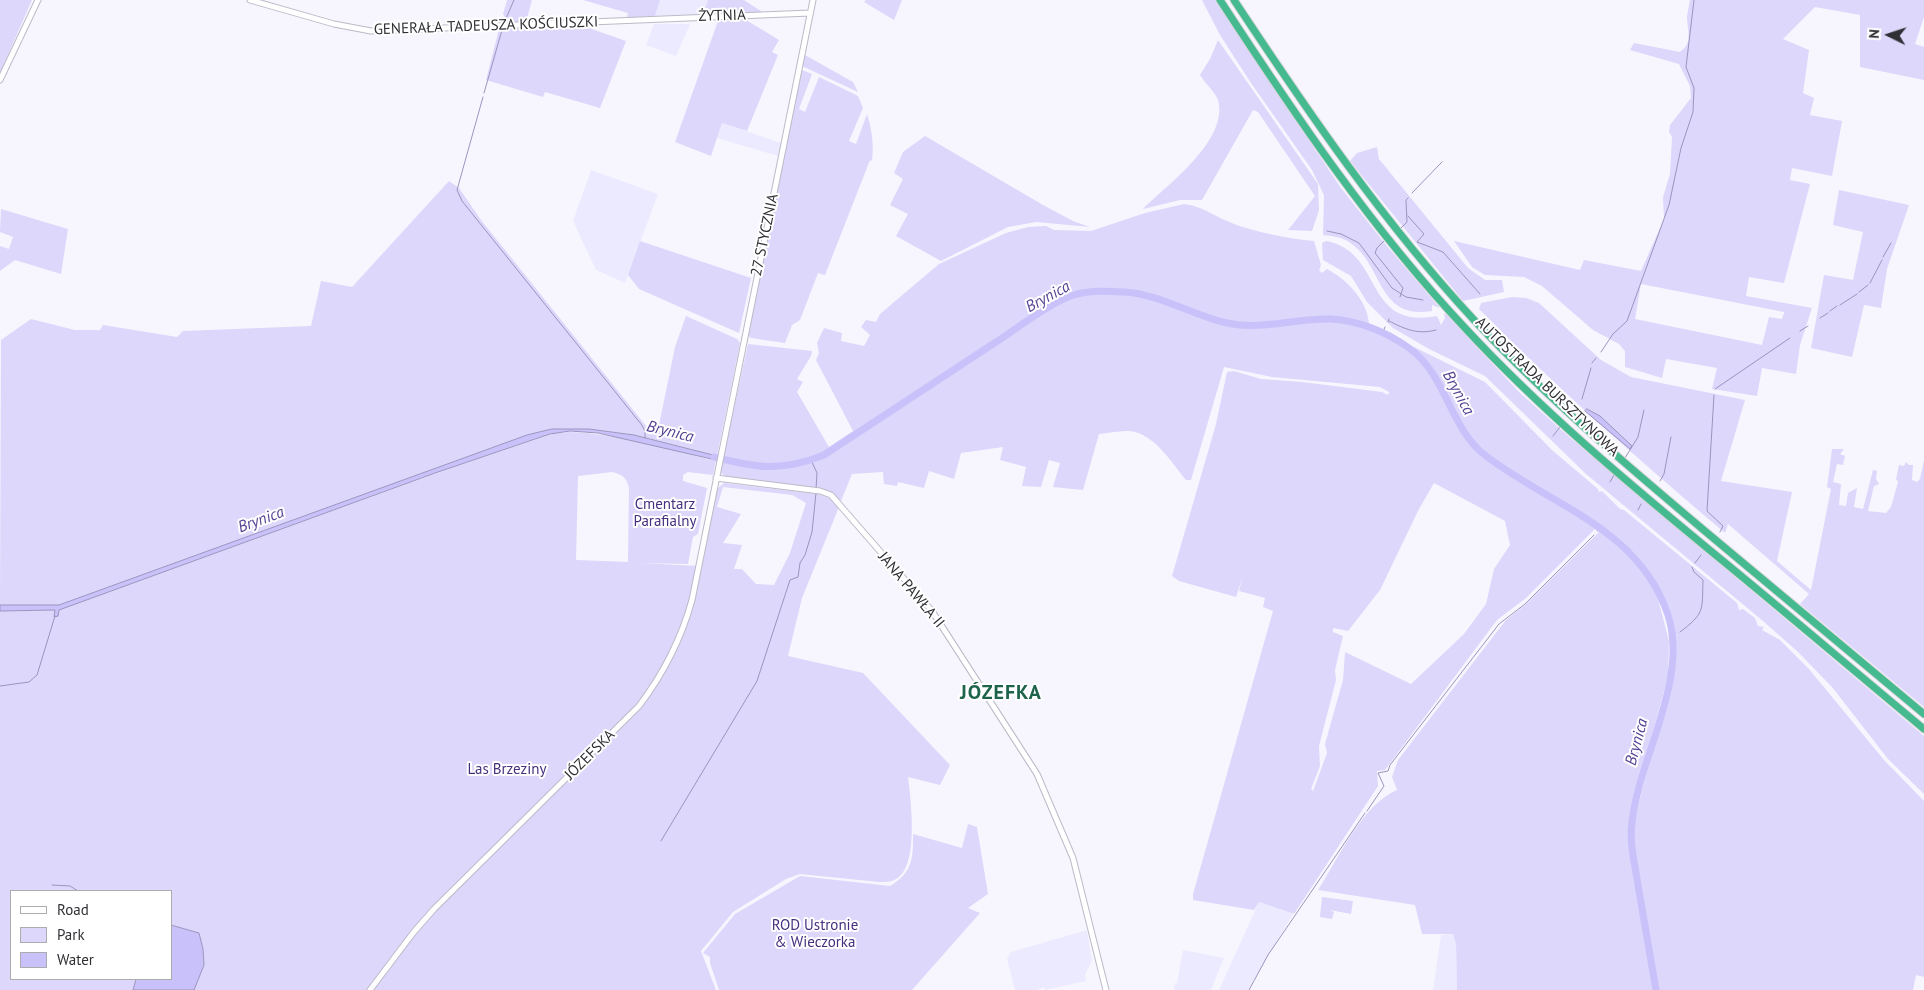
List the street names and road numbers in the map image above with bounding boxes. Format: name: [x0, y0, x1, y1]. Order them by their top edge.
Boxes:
street label: ŻYTNIA: [698, 6, 746, 26]
street label: GENERAŁA TADEUSZA KOŚCIUSZKI: [373, 13, 599, 39]
street label: 27 STYCZNIA: [747, 192, 783, 278]
street label: AUTOSTRADA BURSZTYNOWA: [1471, 314, 1623, 460]
street label: JANA PAWŁA II: [874, 548, 948, 632]
street label: JÓZEFSKA: [561, 726, 619, 784]

